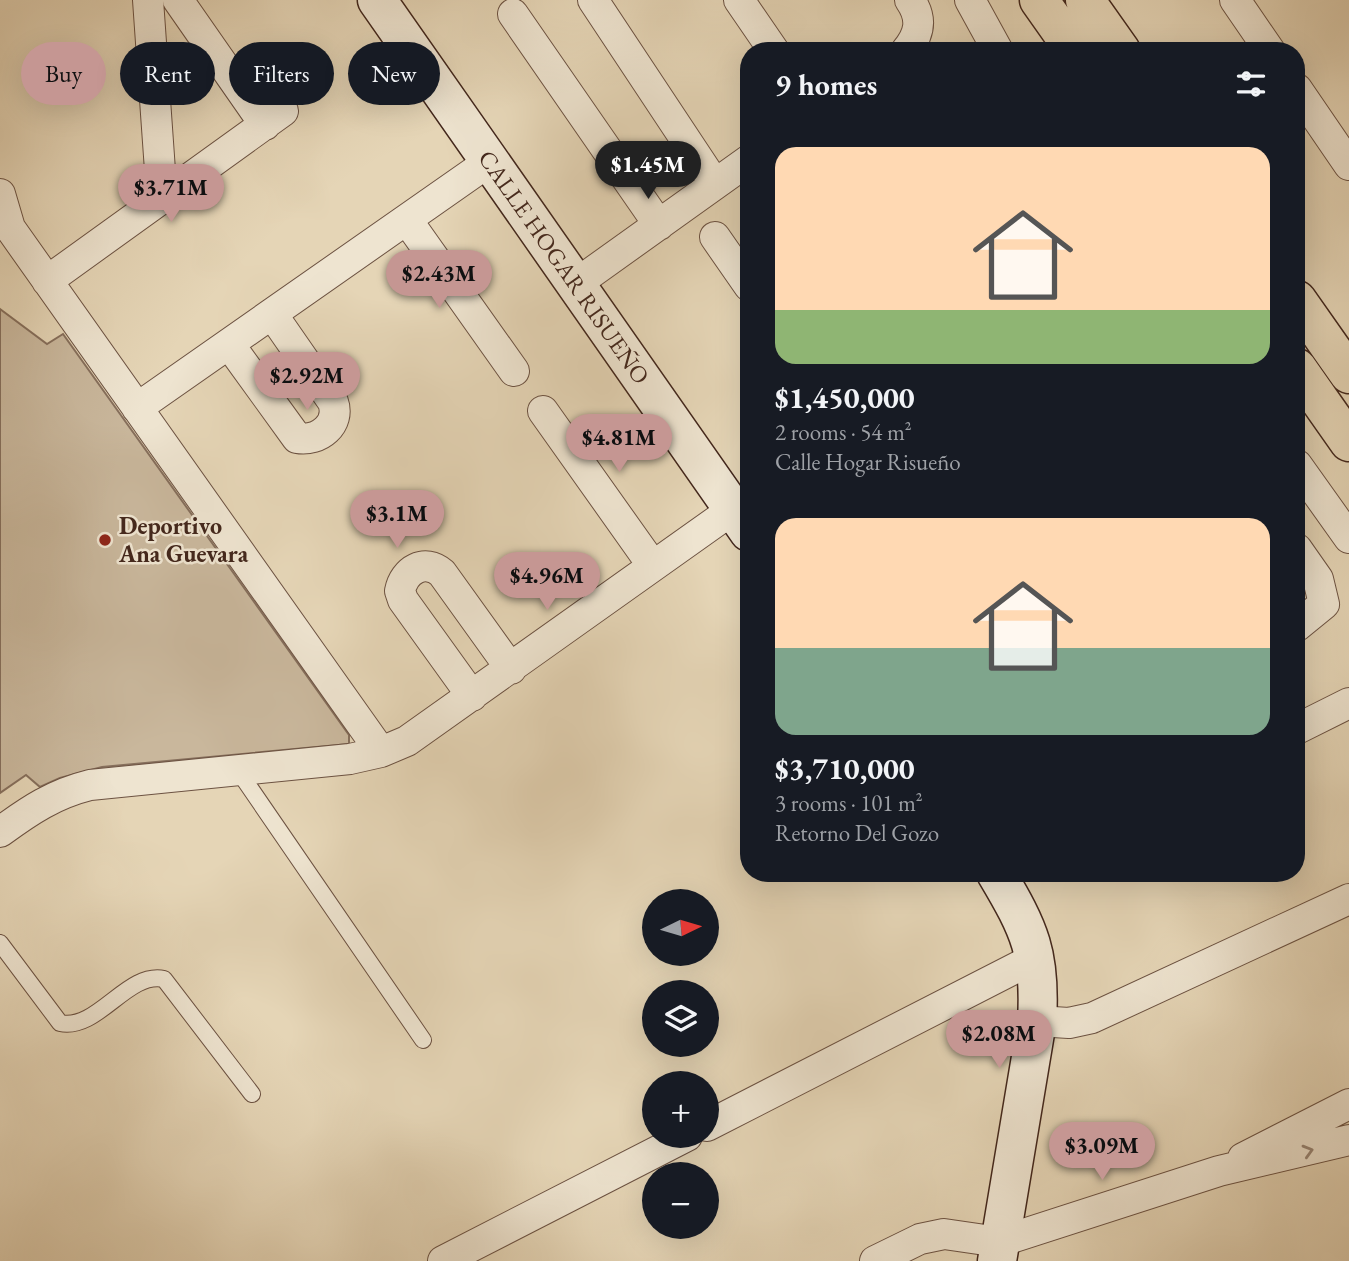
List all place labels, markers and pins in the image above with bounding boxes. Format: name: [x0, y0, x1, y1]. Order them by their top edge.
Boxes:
pin: $1.45M: [591, 142, 705, 201]
pin: $3.71M: [114, 164, 228, 224]
pin: $2.43M: [382, 250, 496, 310]
pin: $2.92M: [250, 352, 364, 412]
pin: $4.81M: [562, 414, 676, 474]
pin: $3.1M: [348, 490, 446, 550]
place label: Deportivo Ana Guevara: [118, 510, 249, 569]
marker: Deportivo Ana Guevara: [97, 532, 113, 548]
pin: $4.96M: [490, 552, 604, 612]
pin: $2.08M: [942, 1010, 1056, 1070]
pin: $3.09M: [1045, 1122, 1159, 1182]

